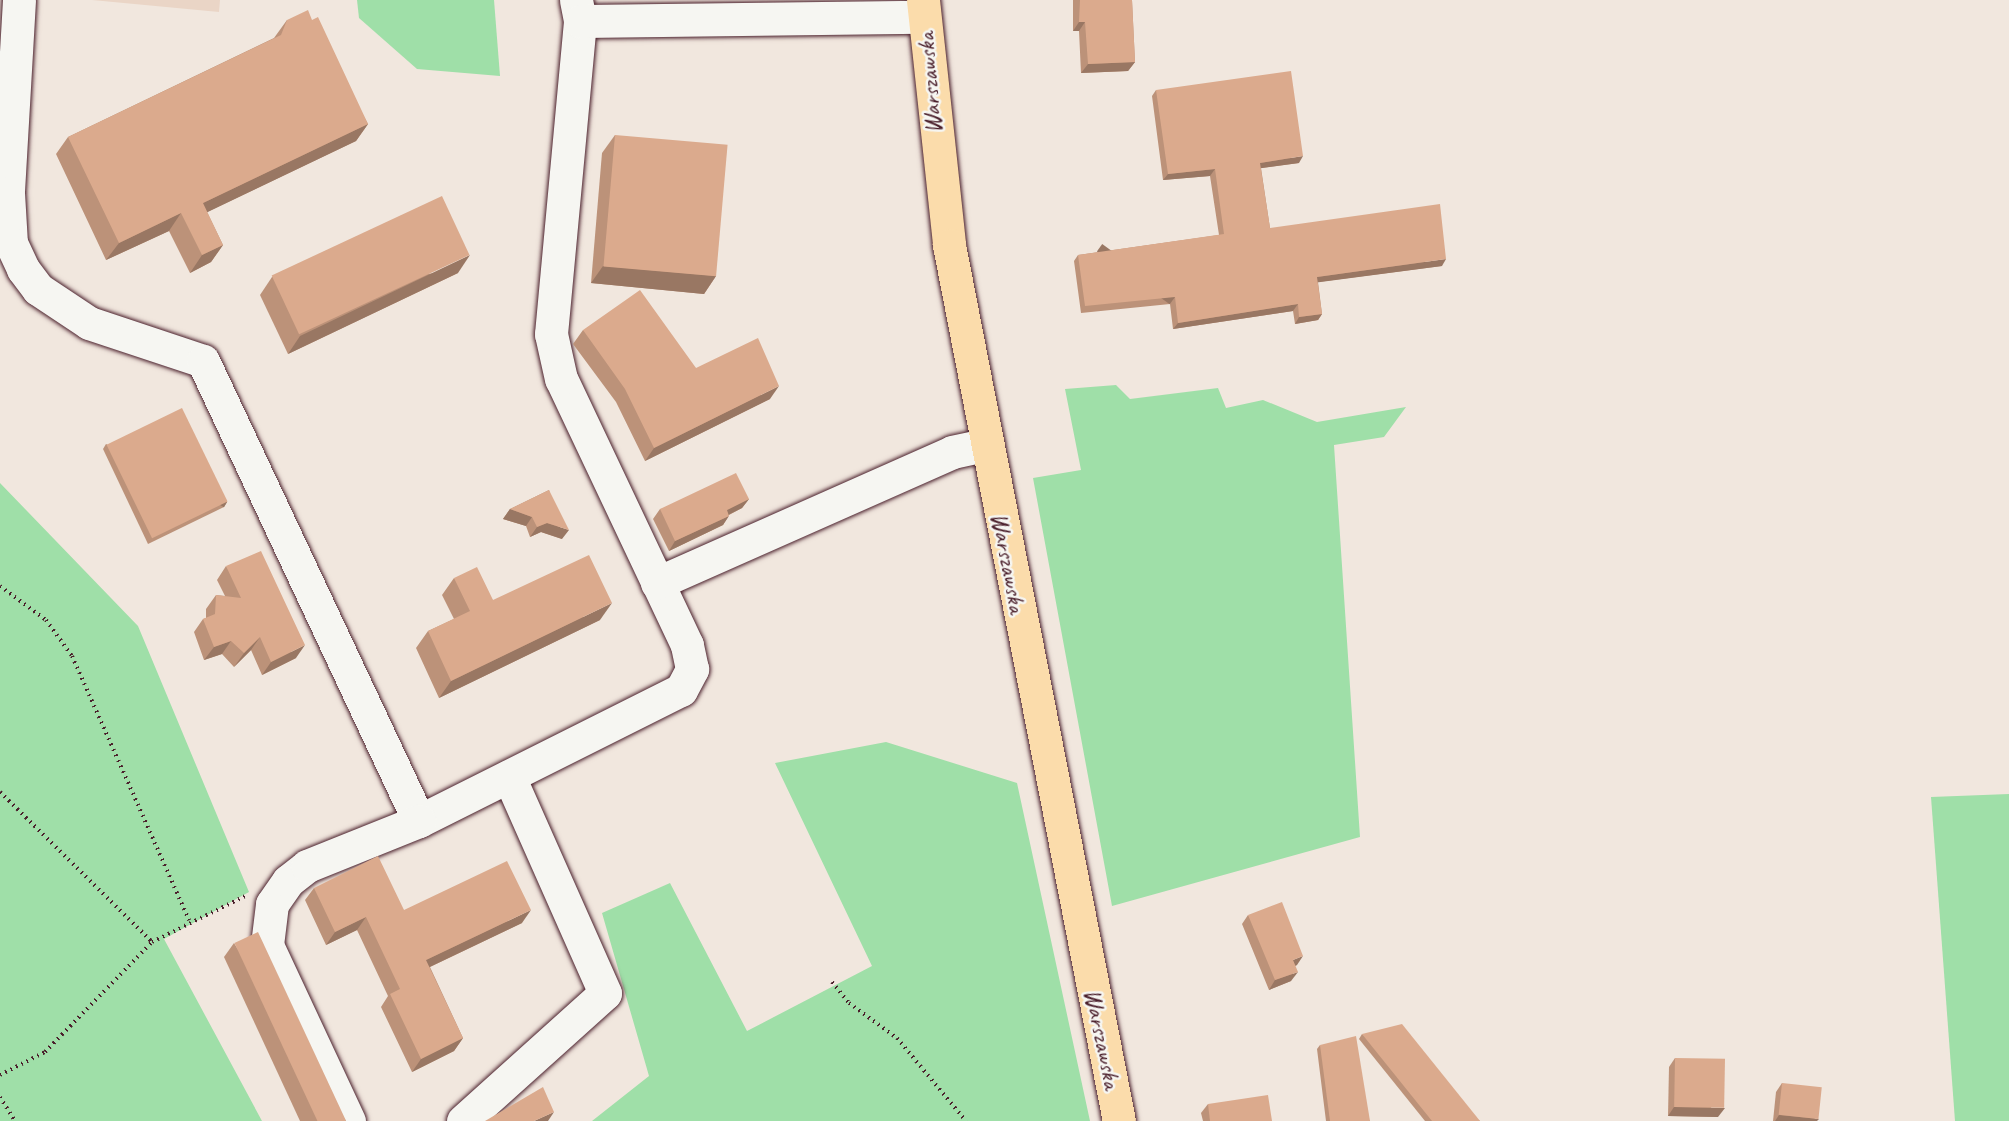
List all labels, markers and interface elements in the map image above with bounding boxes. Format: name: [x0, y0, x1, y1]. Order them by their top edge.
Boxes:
street label: Warszawska: [911, 31, 949, 135]
street label: Warszawska: [984, 511, 1032, 615]
street label: Warszawska: [1077, 987, 1127, 1091]

